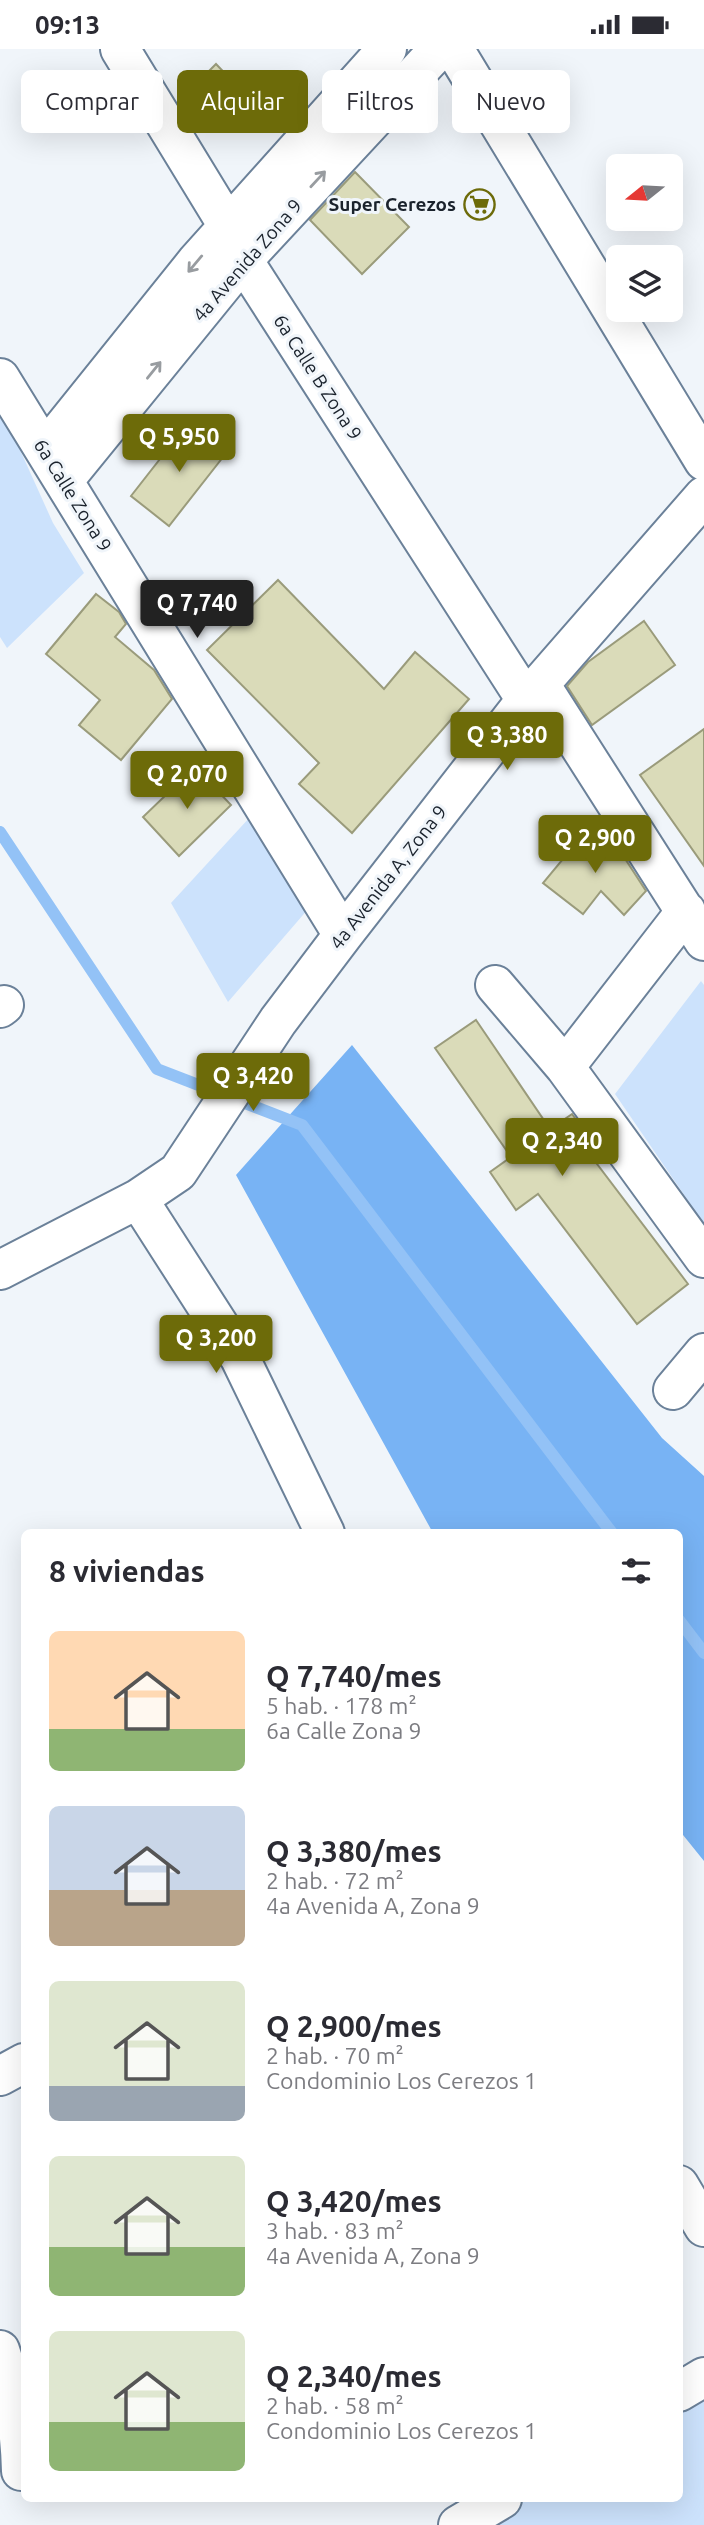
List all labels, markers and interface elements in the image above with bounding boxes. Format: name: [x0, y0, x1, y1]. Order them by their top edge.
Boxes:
text: 09:13: [35, 10, 100, 39]
chip: Comprar: [21, 70, 163, 133]
chip: Alquilar: [177, 70, 308, 133]
chip: Filtros: [322, 70, 438, 133]
chip: Nuevo: [452, 70, 570, 133]
north arrow: [606, 154, 682, 231]
map controls: [606, 154, 683, 322]
one-way arrow: [310, 171, 327, 188]
supermarket icon: Super Cerezos: [462, 187, 496, 221]
place label: Super Cerezos: [328, 193, 456, 215]
street label: 4a Avenida Zona 9: [188, 194, 306, 326]
button: layers: [606, 245, 683, 322]
one-way arrow: [187, 255, 203, 273]
street label: 6a Calle B Zona 9: [269, 310, 367, 444]
one-way arrow: [146, 361, 162, 379]
pin: Q 5,950: [114, 415, 244, 474]
text: Q 5,950: [138, 424, 220, 449]
street label: 6a Calle Zona 9: [30, 435, 116, 555]
pin: Q 7,740: [132, 581, 262, 640]
text: Q 7,740: [156, 590, 238, 615]
pin: Q 3,380: [442, 713, 572, 772]
text: Q 3,380: [466, 722, 548, 747]
pin: Q 2,070: [122, 751, 252, 811]
text: Q 2,070: [146, 761, 228, 786]
street label: 4a Avenida A, Zona 9: [325, 801, 451, 953]
pin: Q 2,900: [530, 815, 660, 875]
text: Q 2,900: [554, 825, 636, 850]
pin: Q 3,420: [188, 1053, 318, 1113]
text: Q 3,420: [212, 1063, 294, 1088]
pin: Q 2,340: [497, 1119, 627, 1178]
text: Q 2,340: [521, 1128, 603, 1153]
pin: Q 3,200: [151, 1315, 281, 1375]
text: Q 3,200: [175, 1325, 257, 1350]
icon: filters: [617, 1552, 655, 1590]
text: 8 viviendas: [49, 1554, 205, 1588]
icon: home: [105, 1659, 189, 1743]
text: Q 7,740/mes: [266, 1659, 442, 1693]
text: 5 hab. · 178 m²: [266, 1693, 417, 1718]
text: 6a Calle Zona 9: [266, 1718, 421, 1743]
icon: home: [105, 1834, 189, 1918]
text: Q 3,380/mes: [266, 1834, 442, 1868]
text: 2 hab. · 72 m²: [266, 1868, 404, 1893]
text: 4a Avenida A, Zona 9: [266, 1893, 480, 1918]
icon: home: [105, 2009, 189, 2093]
text: Q 2,900/mes: [266, 2009, 442, 2043]
text: 2 hab. · 70 m²: [266, 2043, 404, 2068]
text: Condominio Los Cerezos 1: [266, 2068, 537, 2093]
icon: home: [105, 2184, 189, 2268]
text: Q 3,420/mes: [266, 2184, 442, 2218]
text: 3 hab. · 83 m²: [266, 2218, 404, 2243]
text: 4a Avenida A, Zona 9: [266, 2243, 480, 2268]
icon: home: [105, 2359, 189, 2443]
text: Q 2,340/mes: [266, 2359, 442, 2393]
text: 2 hab. · 58 m²: [266, 2393, 404, 2418]
text: Condominio Los Cerezos 1: [266, 2418, 537, 2443]

